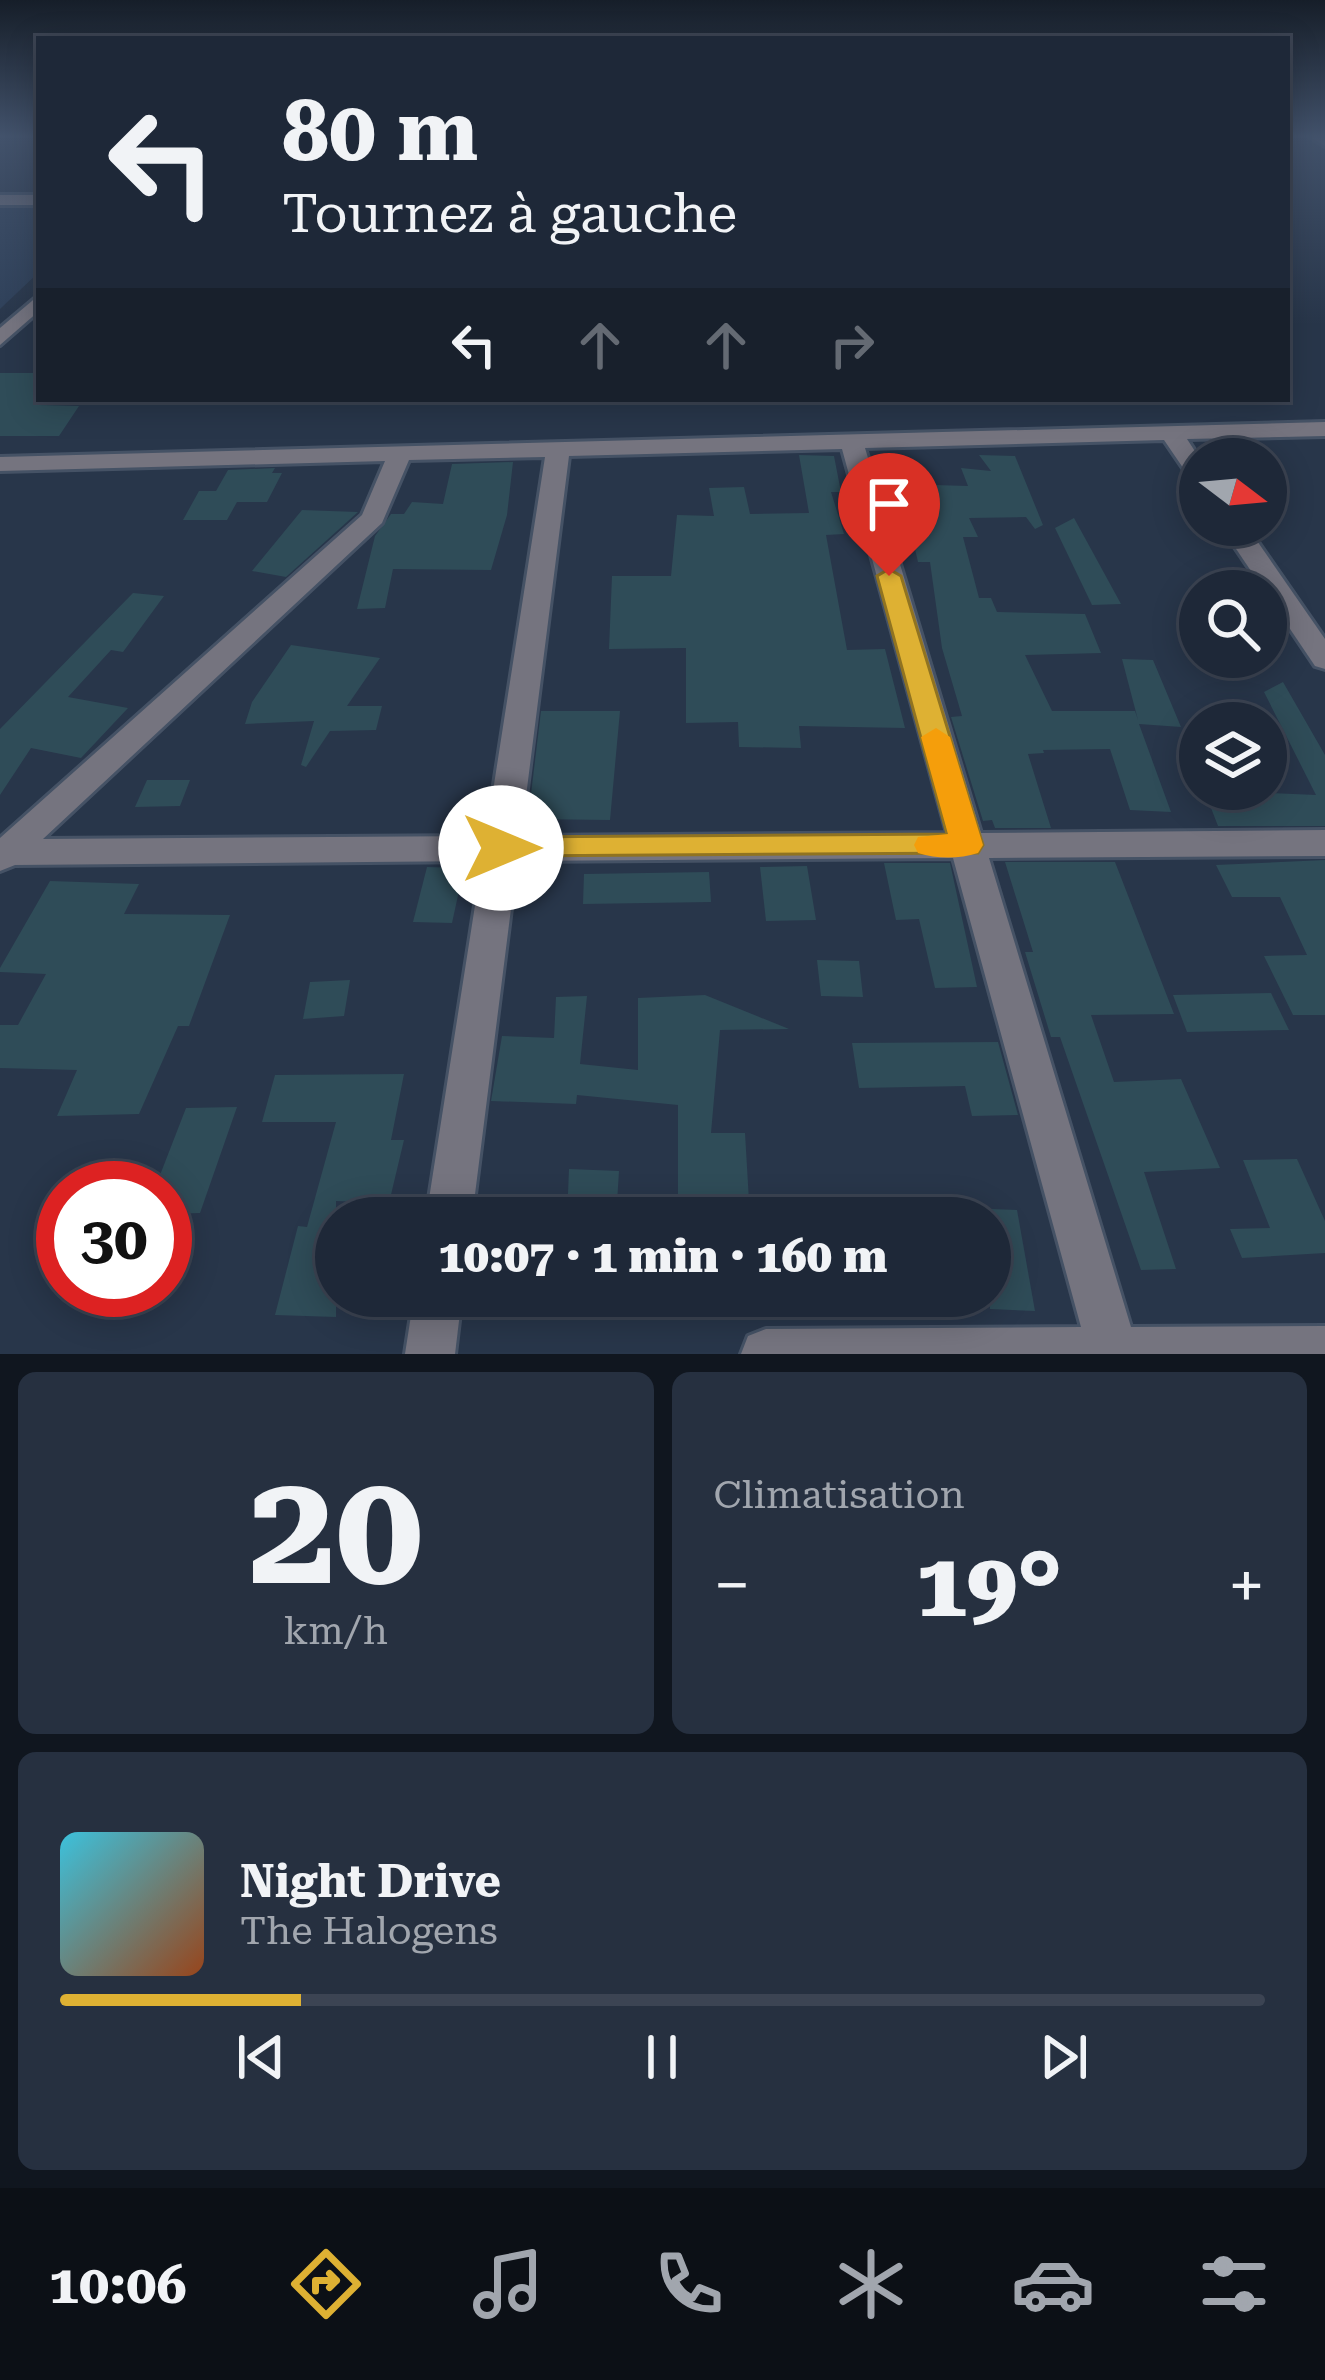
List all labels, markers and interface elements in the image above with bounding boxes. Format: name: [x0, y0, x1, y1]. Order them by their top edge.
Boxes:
text: 80 m: [282, 82, 478, 180]
icon: left: [84, 84, 240, 240]
text: Tournez à gauche: [282, 182, 737, 245]
icon: left: [441, 312, 507, 378]
icon: ahead: [567, 312, 633, 378]
icon: ahead: [693, 312, 759, 378]
icon: right: [819, 312, 885, 378]
north arrow: [1179, 438, 1287, 546]
map controls: [1179, 438, 1287, 810]
pin: [838, 453, 940, 576]
icon: arrive: [856, 471, 922, 537]
button: search: [1179, 570, 1287, 678]
button: layers: [1179, 702, 1287, 810]
position arrow: [438, 785, 564, 911]
speed limit sign: 30: [36, 1161, 192, 1317]
text: 10:07 · 1 min · 160 m: [439, 1230, 887, 1283]
text: 20: [248, 1438, 423, 1621]
text: Climatisation: [714, 1472, 965, 1518]
text: 19°: [916, 1533, 1062, 1638]
text: −: [714, 1547, 750, 1624]
text: +: [1228, 1547, 1265, 1624]
text: km/h: [284, 1608, 388, 1654]
text: Night Drive: [240, 1855, 501, 1908]
text: The Halogens: [240, 1908, 498, 1954]
icon: previous: [228, 2024, 294, 2090]
icon: pause: [629, 2024, 695, 2090]
icon: next: [1031, 2024, 1097, 2090]
icon: directions: [284, 2242, 368, 2326]
icon: music: [466, 2242, 550, 2326]
icon: phone: [647, 2242, 731, 2326]
icon: climate: [829, 2242, 913, 2326]
icon: car: [1011, 2242, 1095, 2326]
icon: filters: [1192, 2242, 1276, 2326]
text: 10:06: [49, 2253, 187, 2316]

